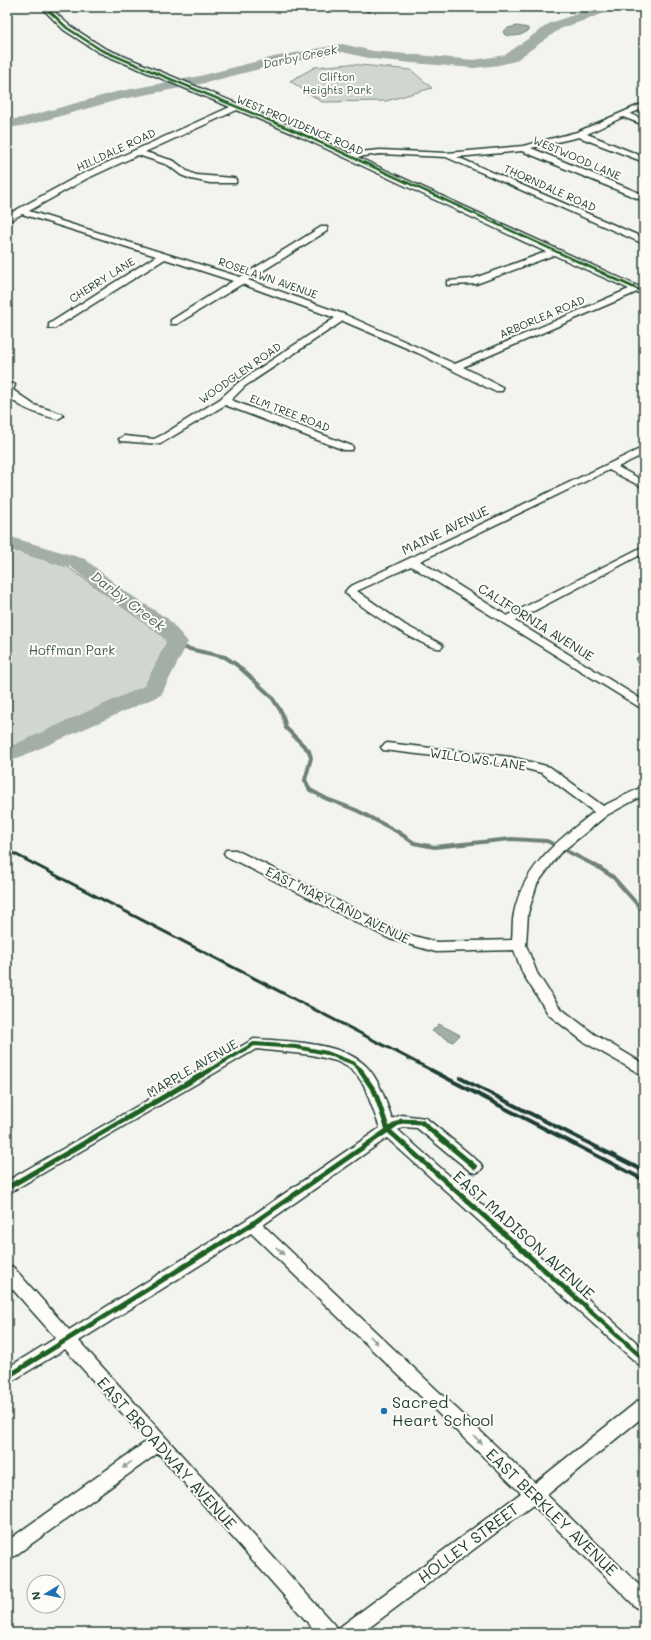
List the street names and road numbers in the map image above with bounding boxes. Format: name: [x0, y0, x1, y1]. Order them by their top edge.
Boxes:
street label: WEST PROVIDENCE ROAD: [234, 91, 366, 158]
street label: HILLDALE ROAD: [74, 125, 158, 175]
street label: WESTWOOD LANE: [531, 132, 624, 183]
street label: THORNDALE ROAD: [502, 160, 599, 215]
street label: CHERRY LANE: [66, 253, 137, 306]
street label: ROSELAWN AVENUE: [217, 253, 320, 302]
street label: ARBORLEA ROAD: [497, 292, 587, 341]
street label: WOODGLEN ROAD: [195, 338, 284, 407]
street label: ELM TREE ROAD: [248, 390, 332, 435]
street label: MAINE AVENUE: [398, 501, 491, 558]
street label: CALIFORNIA AVENUE: [475, 579, 597, 664]
street label: WILLOWS LANE: [429, 743, 527, 774]
street label: EAST MARYLAND AVENUE: [263, 862, 413, 947]
street label: MARPLE AVENUE: [143, 1035, 240, 1101]
street label: EAST MADISON AVENUE: [449, 1165, 600, 1304]
street label: EAST BROADWAY AVENUE: [93, 1372, 242, 1534]
street label: EAST BERKLEY AVENUE: [482, 1443, 623, 1580]
street label: HOLLEY STREET: [413, 1498, 522, 1587]

